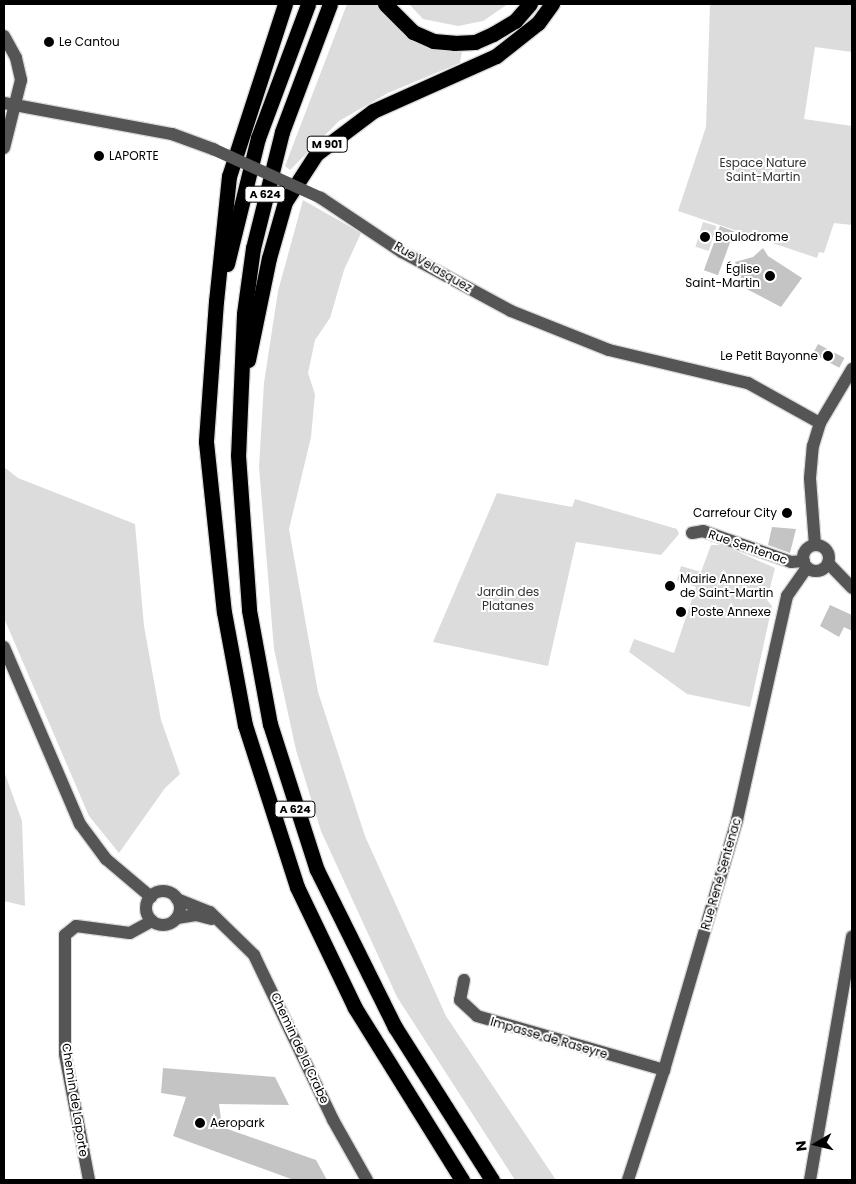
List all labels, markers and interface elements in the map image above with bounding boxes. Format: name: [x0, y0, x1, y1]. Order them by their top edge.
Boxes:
place label: Le Cantou: [59, 35, 120, 49]
marker: Le Cantou: [43, 36, 55, 48]
road number: M 901: [306, 136, 348, 152]
place label: LAPORTE: [109, 149, 159, 163]
marker: LAPORTE: [93, 150, 105, 162]
park label: Espace Nature Saint-Martin: [719, 156, 807, 184]
road number: A 624: [244, 185, 286, 202]
place label: Boulodrome: [715, 230, 788, 244]
marker: Boulodrome: [699, 231, 711, 243]
street label: Rue Velasquez: [392, 239, 474, 295]
place label: Église Saint-Martin: [685, 262, 760, 290]
marker: Église Saint-Martin: [764, 270, 776, 282]
place label: Le Petit Bayonne: [720, 349, 818, 363]
marker: Le Petit Bayonne: [822, 350, 834, 362]
place label: Carrefour City: [693, 506, 777, 520]
marker: Carrefour City: [781, 507, 793, 519]
street label: Rue Sentenac: [707, 527, 789, 567]
place label: Mairie Annexe de Saint-Martin: [680, 572, 773, 600]
marker: Mairie Annexe de Saint-Martin: [664, 580, 676, 592]
park label: Jardin des Platanes: [477, 585, 539, 613]
place label: Poste Annexe: [691, 605, 771, 619]
marker: Poste Annexe: [675, 606, 687, 618]
road number: A 624: [274, 801, 316, 818]
street label: Rue René Sentenac: [698, 816, 744, 932]
street label: Chemin de la Crabe: [268, 990, 332, 1106]
street label: Impasse de Raseyre: [489, 1014, 609, 1062]
street label: Chemin de Laporte: [59, 1042, 91, 1158]
place label: Aeropark: [210, 1116, 265, 1130]
marker: Aeropark: [194, 1117, 206, 1129]
north arrow: [791, 1119, 841, 1169]
text: N: [791, 1139, 812, 1153]

